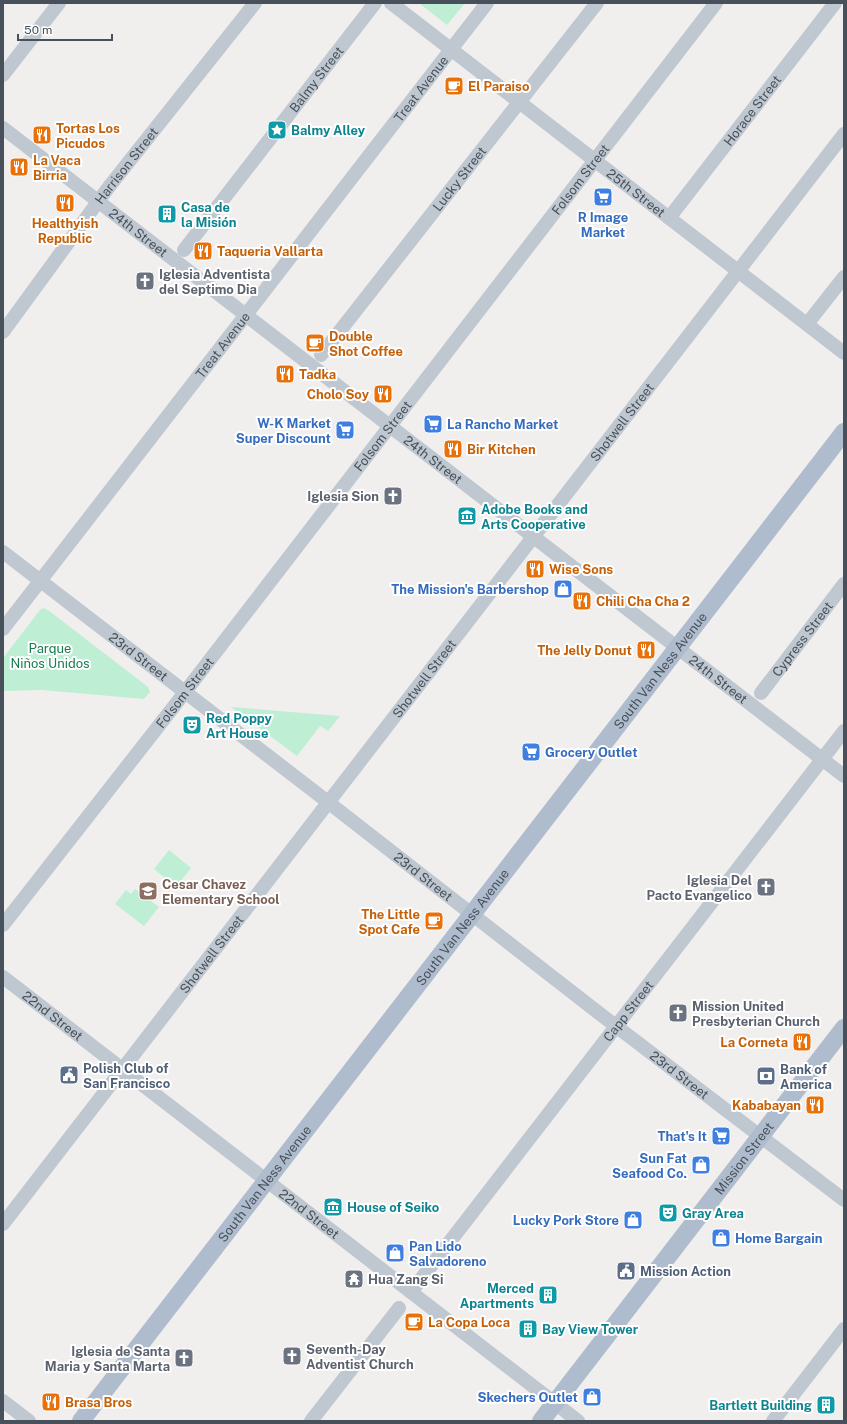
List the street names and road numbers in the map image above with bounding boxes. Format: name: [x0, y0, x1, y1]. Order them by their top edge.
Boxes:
street label: Balmy Street: [286, 44, 347, 115]
street label: Treat Avenue: [391, 53, 451, 125]
street label: Horace Street: [721, 73, 784, 149]
street label: Harrison Street: [92, 125, 161, 207]
street label: Folsom Street: [549, 141, 612, 218]
street label: Lucky Street: [430, 144, 489, 214]
street label: 25th Street: [604, 166, 668, 220]
street label: 24th Street: [106, 206, 170, 260]
street label: Treat Avenue: [193, 309, 253, 381]
street label: Shotwell Street: [587, 380, 657, 464]
street label: Folsom Street: [351, 398, 415, 474]
street label: 24th Street: [401, 433, 465, 487]
street label: Cypress Street: [769, 599, 836, 680]
street label: South Van Ness Avenue: [611, 609, 710, 732]
street label: 23rd Street: [106, 629, 171, 684]
street label: Shotwell Street: [389, 637, 459, 721]
street label: 24th Street: [686, 652, 750, 707]
street label: Folsom Street: [153, 655, 217, 731]
street label: 23rd Street: [391, 849, 455, 904]
street label: South Van Ness Avenue: [413, 866, 512, 988]
street label: Shotwell Street: [177, 912, 247, 996]
street label: Capp Street: [600, 978, 656, 1045]
street label: 22nd Street: [19, 988, 86, 1044]
street label: 23rd Street: [647, 1048, 712, 1102]
street label: Mission Street: [712, 1119, 777, 1197]
street label: South Van Ness Avenue: [215, 1123, 314, 1245]
street label: 22nd Street: [276, 1186, 342, 1242]

